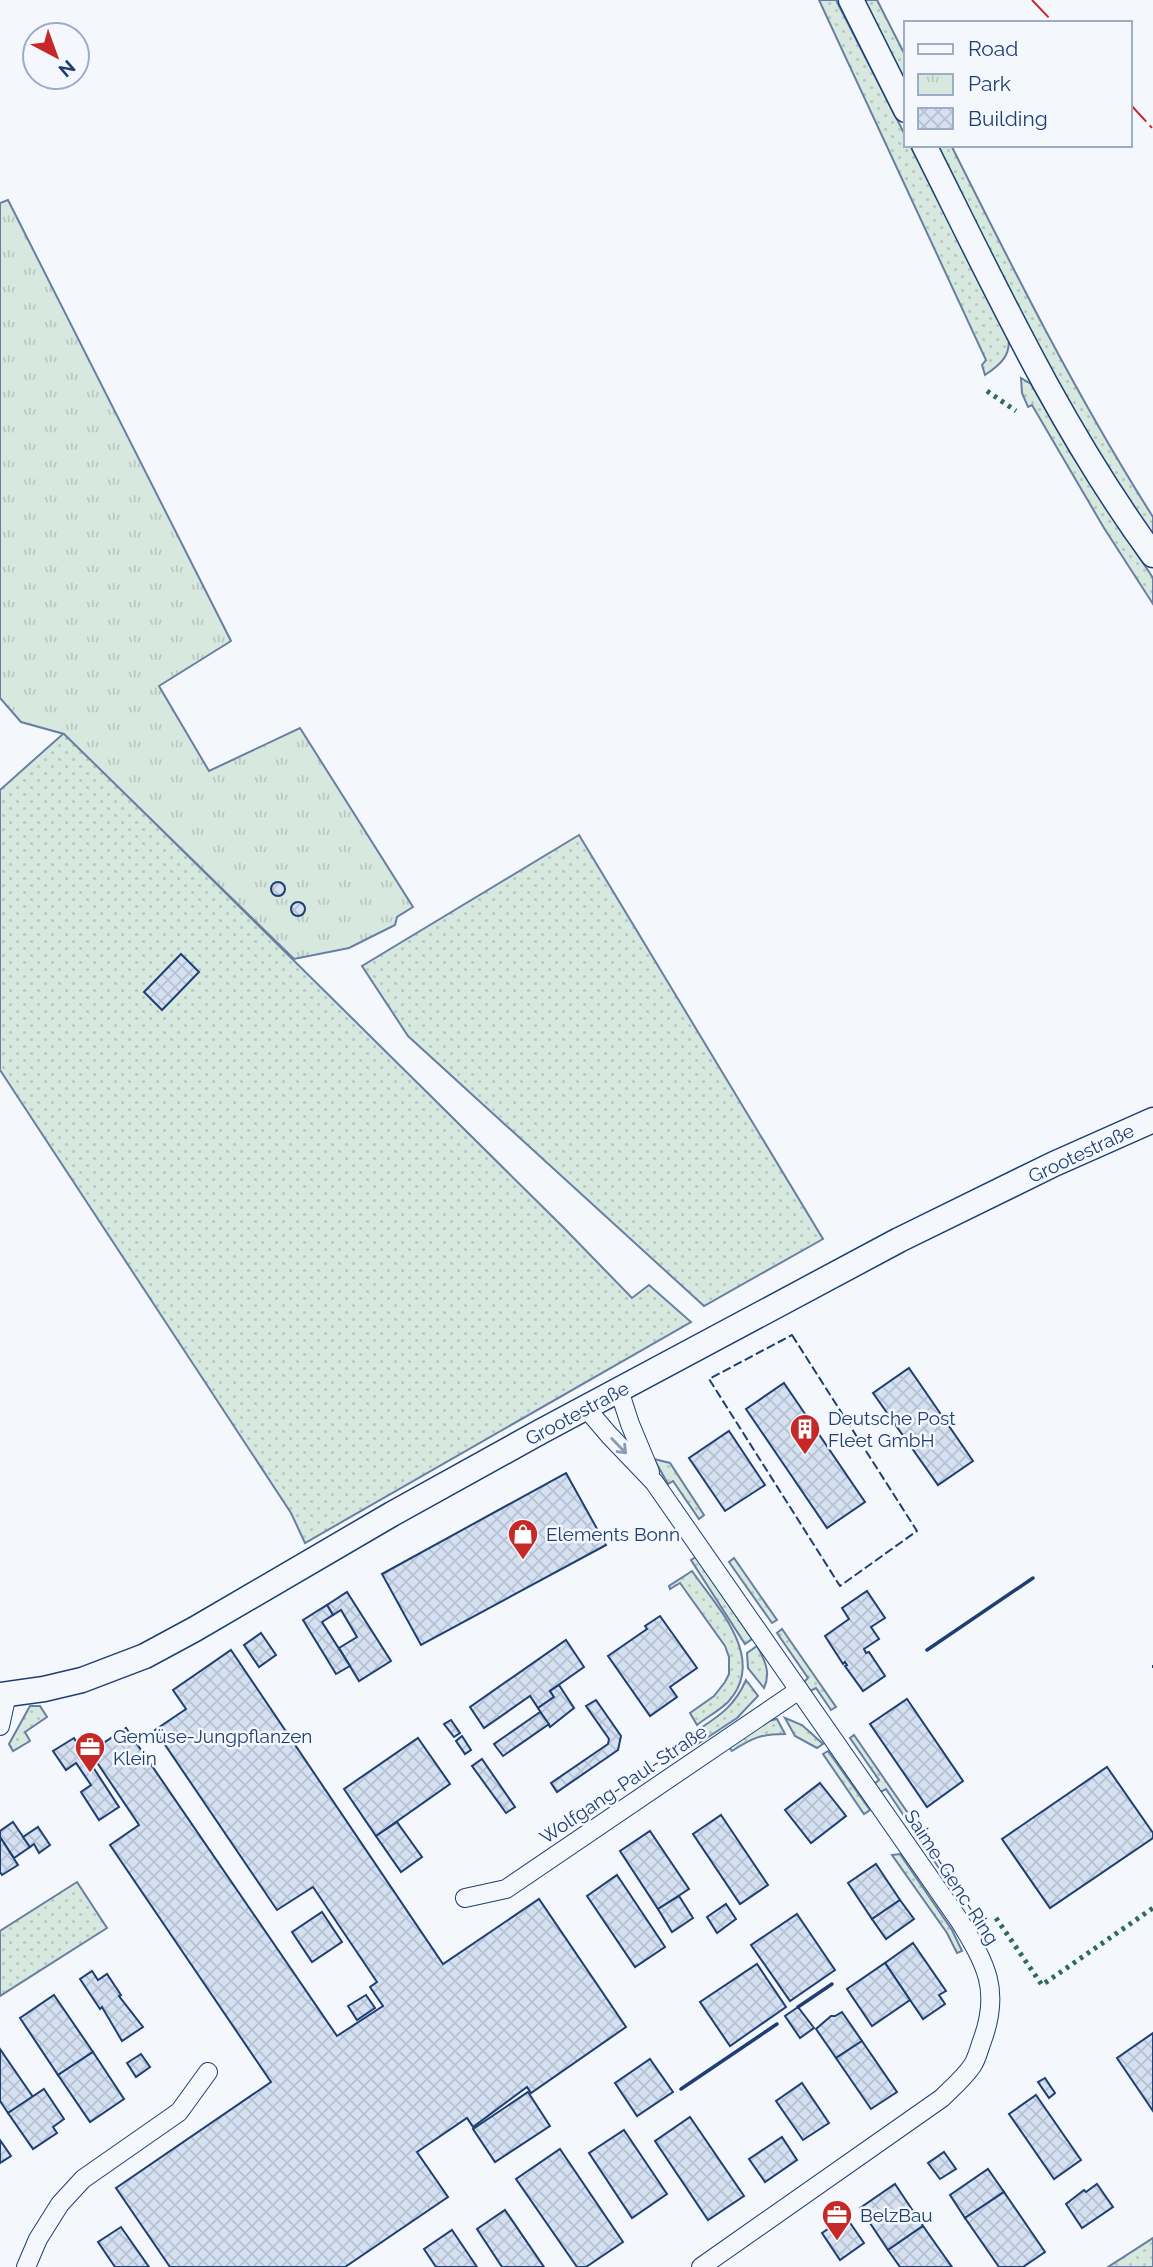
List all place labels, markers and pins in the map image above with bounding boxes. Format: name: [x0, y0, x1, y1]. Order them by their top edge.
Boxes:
place label: Deutsche Post Fleet GmbH: [828, 1407, 956, 1451]
building icon: Deutsche Post Fleet GmbH: [788, 1412, 822, 1456]
shop icon: Elements Bonn: [506, 1517, 540, 1561]
place label: Elements Bonn: [546, 1523, 680, 1545]
place label: Gemüse-Jungpflanzen Klein: [113, 1725, 312, 1769]
office icon: Gemüse-Jungpflanzen Klein: [73, 1730, 107, 1774]
office icon: BelzBau: [820, 2198, 854, 2242]
place label: BelzBau: [860, 2204, 933, 2226]

